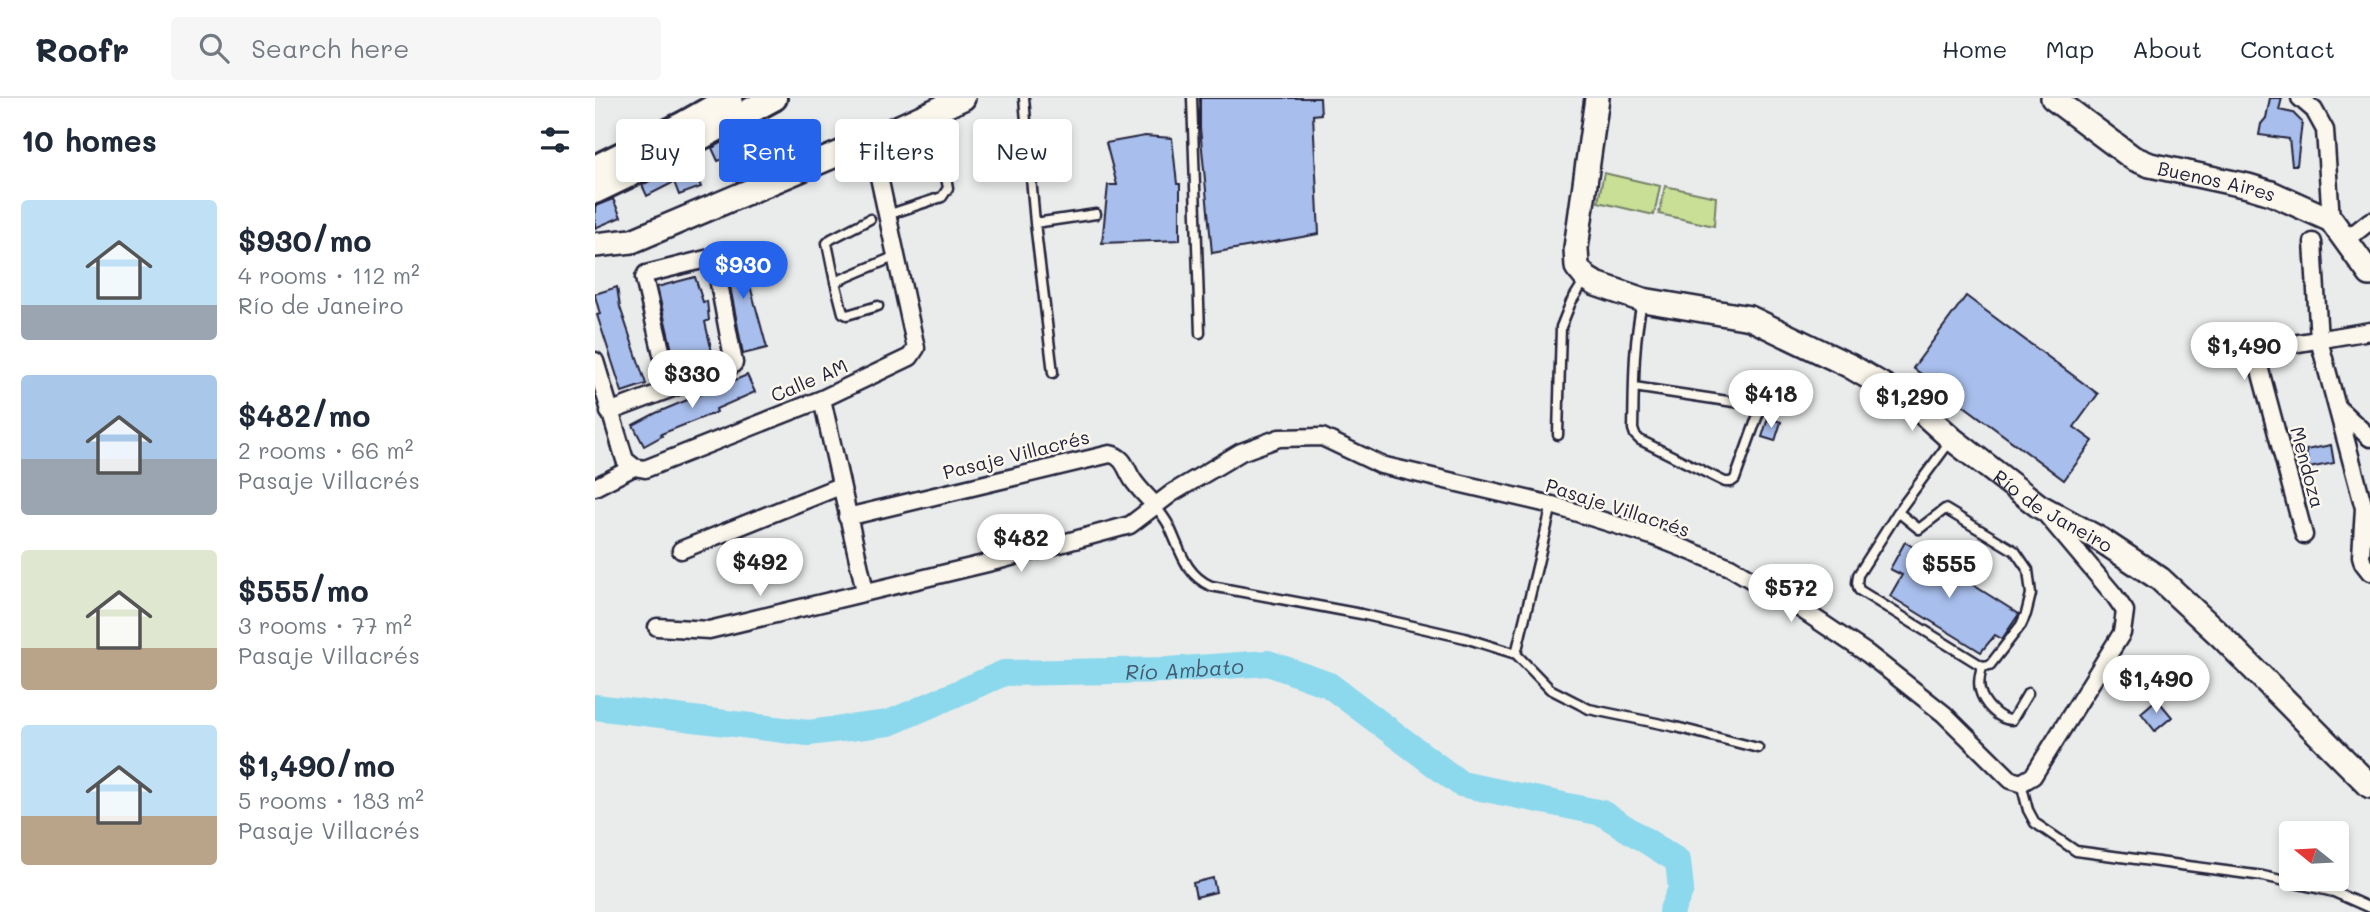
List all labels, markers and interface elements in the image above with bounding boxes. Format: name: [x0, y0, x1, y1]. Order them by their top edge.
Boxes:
search box: [171, 17, 661, 80]
text: Roofr: [35, 27, 129, 70]
icon: search: [195, 29, 233, 67]
text: Search here: [251, 31, 409, 65]
text: Home: [1942, 33, 2007, 64]
text: Map: [2045, 33, 2094, 64]
text: About: [2132, 33, 2202, 64]
text: Contact: [2240, 33, 2335, 64]
chip: Buy: [616, 119, 705, 182]
chip: Rent: [719, 119, 821, 182]
chip: Filters: [835, 119, 959, 182]
chip: New: [973, 119, 1072, 182]
text: 10 homes: [21, 120, 157, 160]
icon: filters: [536, 121, 574, 159]
street label: Buenos Aires: [2155, 155, 2280, 206]
text: $930/mo: [238, 220, 371, 260]
icon: home: [77, 228, 161, 312]
pin: $930: [702, 242, 784, 301]
text: $930: [715, 249, 771, 279]
text: 4 rooms · 112 m²: [238, 260, 420, 290]
text: Río de Janeiro: [238, 290, 403, 320]
pin: $1,490: [2187, 322, 2301, 382]
text: $1,490: [2207, 330, 2281, 360]
pin: $330: [651, 350, 733, 410]
street label: Calle AM: [767, 353, 851, 407]
text: $330: [664, 358, 720, 388]
pin: $418: [1730, 370, 1812, 430]
pin: $1,290: [1855, 374, 1969, 433]
text: $418: [1744, 378, 1798, 408]
text: $1,290: [1876, 381, 1948, 411]
text: $482/mo: [238, 395, 370, 435]
icon: home: [77, 403, 161, 487]
street label: Pasaje Villacrés: [940, 424, 1092, 484]
street label: Mendoza: [2285, 424, 2331, 510]
text: 2 rooms · 66 m²: [238, 435, 413, 465]
street label: Río de Janeiro: [1989, 463, 2118, 557]
text: Pasaje Villacrés: [238, 465, 420, 495]
street label: Pasaje Villacrés: [1543, 472, 1693, 542]
pin: $482: [980, 514, 1062, 574]
text: $482: [993, 522, 1049, 552]
pin: $492: [719, 538, 801, 598]
pin: $555: [1908, 540, 1990, 600]
text: $492: [732, 546, 788, 576]
text: $555: [1922, 548, 1976, 578]
pin: $572: [1750, 564, 1832, 624]
text: $555/mo: [238, 570, 369, 610]
text: $572: [1764, 572, 1818, 602]
icon: home: [77, 578, 161, 662]
text: 3 rooms · 77 m²: [238, 610, 412, 640]
text: Pasaje Villacrés: [238, 640, 420, 670]
water label: Río Ambato: [1125, 651, 1245, 684]
pin: $1,490: [2099, 656, 2213, 715]
text: $1,490: [2119, 663, 2193, 693]
text: $1,490/mo: [238, 745, 395, 785]
icon: home: [77, 753, 161, 837]
text: 5 rooms · 183 m²: [238, 785, 424, 815]
text: Pasaje Villacrés: [238, 815, 420, 845]
north arrow: [2279, 821, 2349, 891]
map controls: [2279, 821, 2349, 891]

